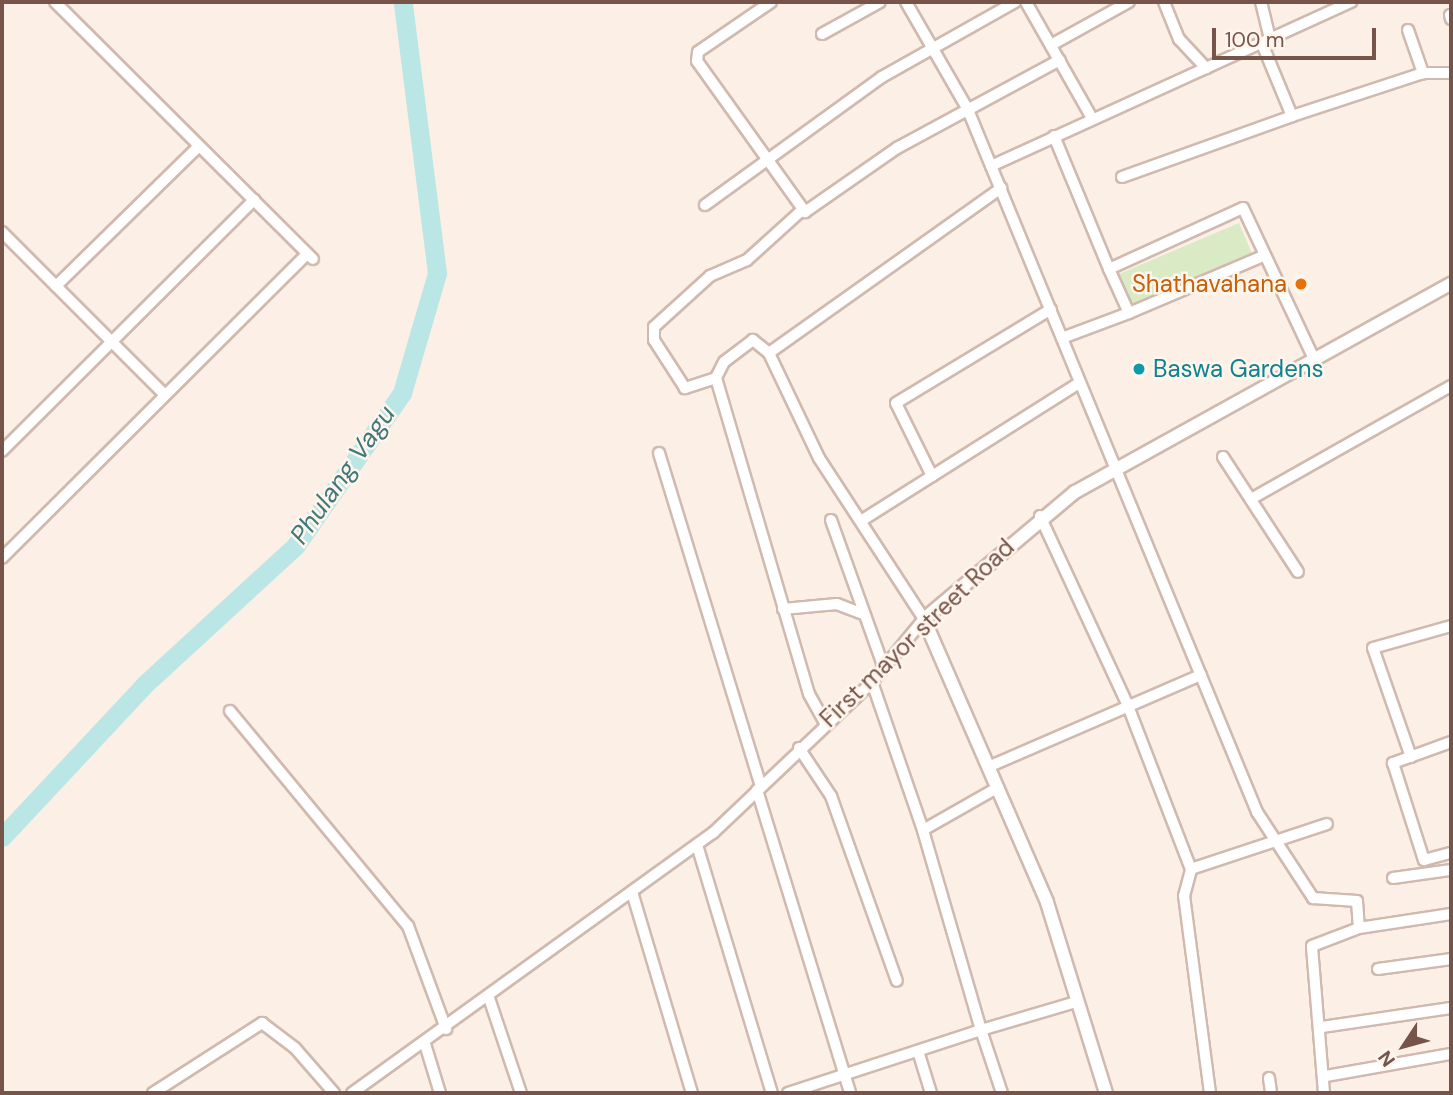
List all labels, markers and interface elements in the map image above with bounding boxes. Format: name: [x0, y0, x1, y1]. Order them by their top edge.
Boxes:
scale bar: [1215, 14, 1380, 58]
text: 100 m: [1225, 26, 1285, 54]
place label: Shathavahana: [1132, 270, 1287, 298]
marker: Shathavahana: [1293, 276, 1309, 292]
place label: Baswa Gardens: [1153, 355, 1324, 383]
marker: Baswa Gardens: [1131, 361, 1147, 377]
water label: Phulang Vagu: [284, 400, 402, 550]
street label: First mayor street Road: [814, 533, 1020, 733]
north arrow: [1369, 1011, 1439, 1081]
text: N: [1372, 1046, 1401, 1072]

